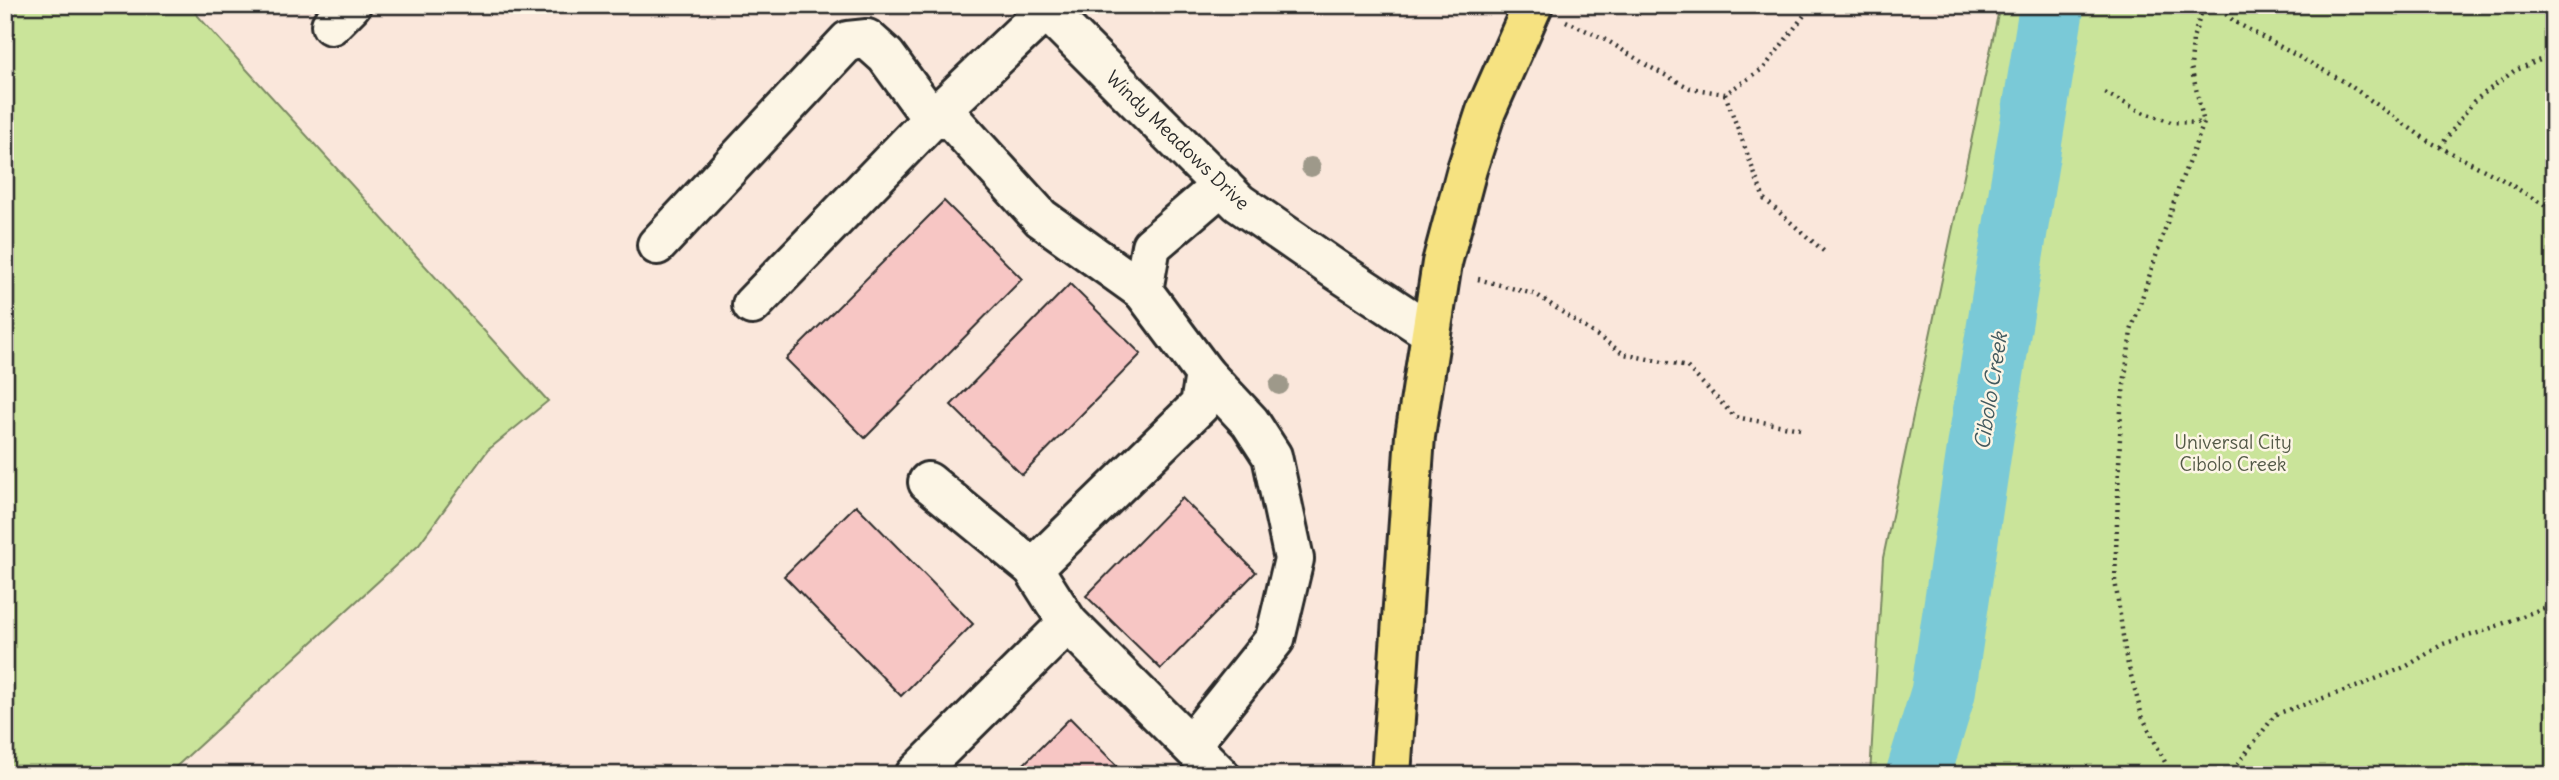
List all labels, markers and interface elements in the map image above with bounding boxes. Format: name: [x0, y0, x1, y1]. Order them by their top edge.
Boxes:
street label: Windy Meadows Drive: [1101, 65, 1255, 215]
water label: Cibolo Creek: [1968, 329, 2013, 452]
park label: Universal City Cibolo Creek: [2174, 430, 2292, 476]

